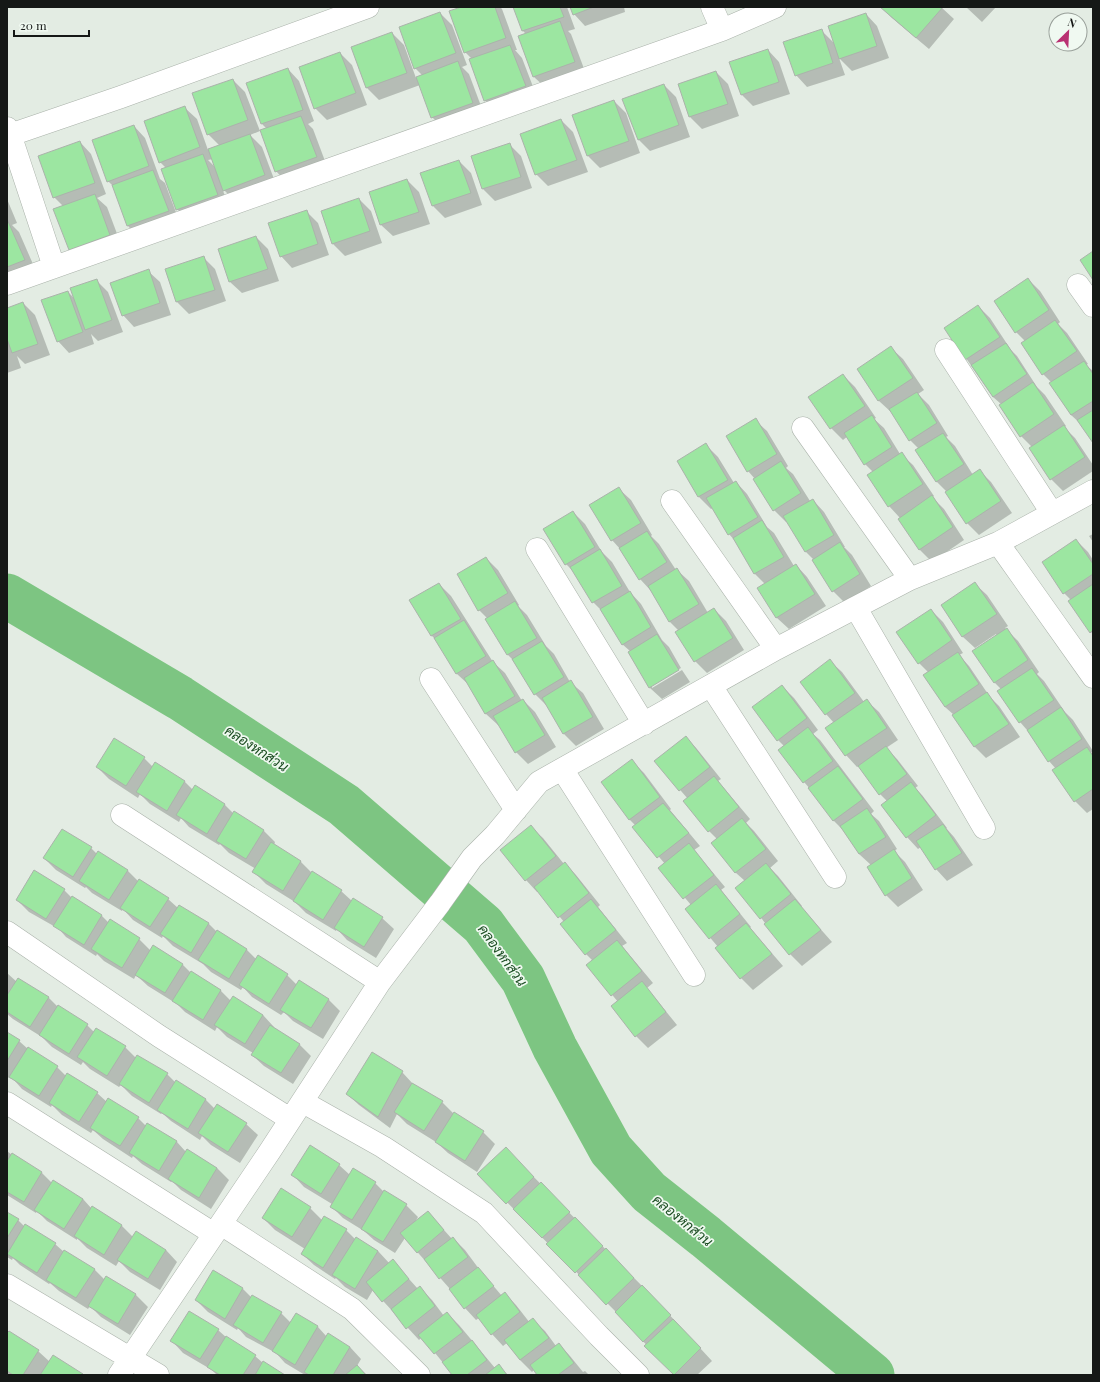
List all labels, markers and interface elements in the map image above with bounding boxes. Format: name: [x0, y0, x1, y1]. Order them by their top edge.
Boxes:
scale bar: [14, 12, 89, 38]
north arrow: [1048, 12, 1088, 52]
text: N: [1066, 14, 1079, 31]
text: 20 m: [20, 17, 47, 33]
water label: คลองหกส่วน: [222, 720, 293, 776]
water label: คลองหกส่วน: [474, 920, 532, 990]
water label: คลองหกส่วน: [649, 1190, 717, 1250]

